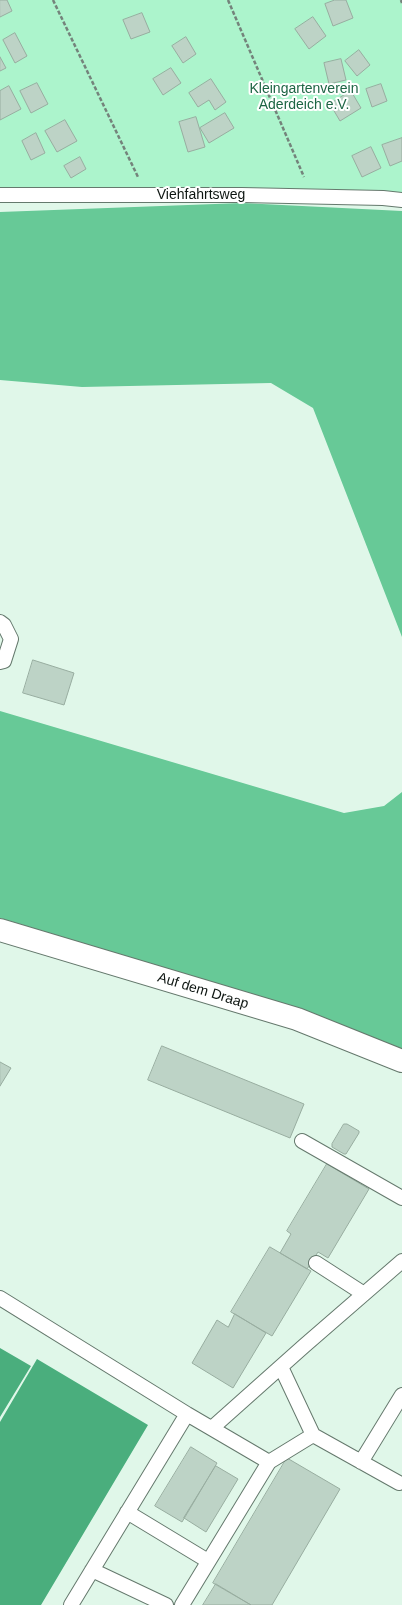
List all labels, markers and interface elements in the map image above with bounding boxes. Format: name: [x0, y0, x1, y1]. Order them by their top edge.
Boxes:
park label: Kleingartenverein Aderdeich e.V.: [250, 81, 358, 114]
street label: Viehfahrtsweg: [157, 187, 245, 203]
street label: Auf dem Draap: [156, 969, 250, 1013]

